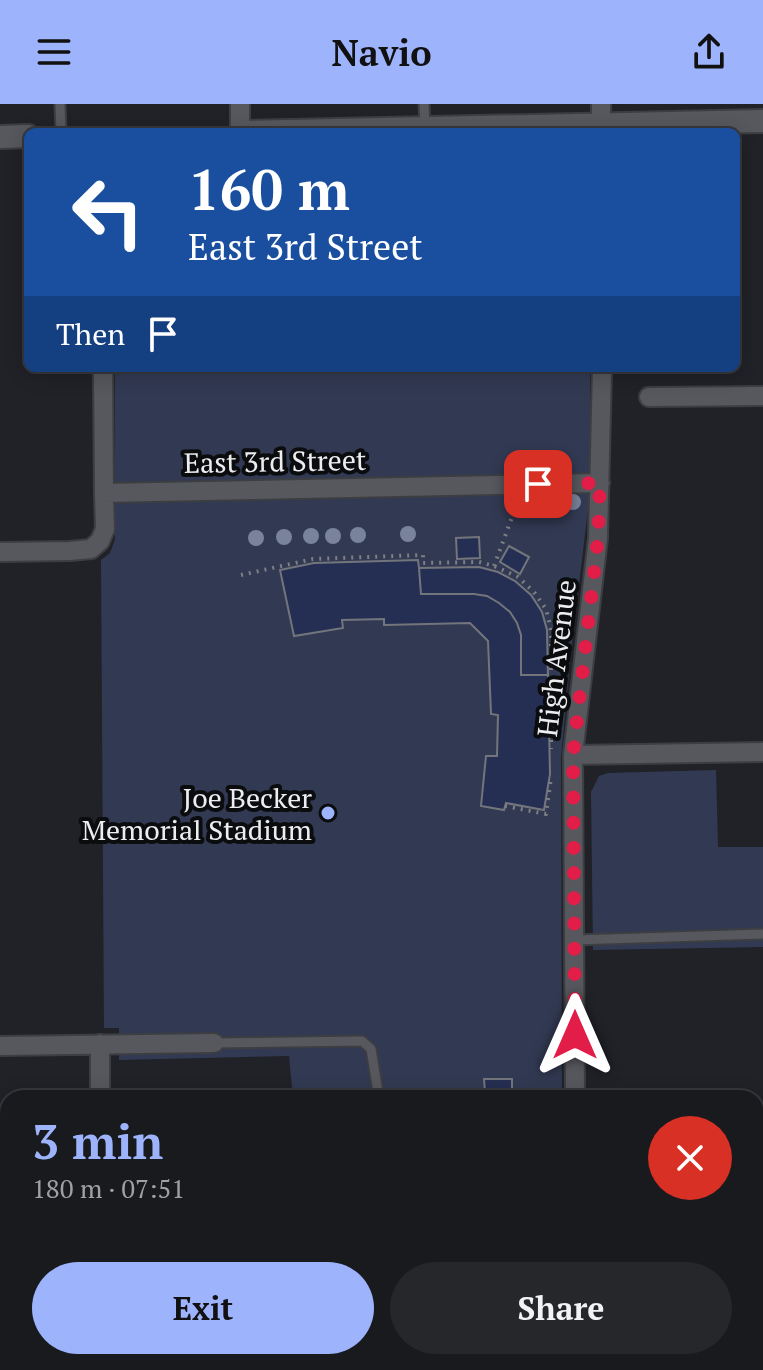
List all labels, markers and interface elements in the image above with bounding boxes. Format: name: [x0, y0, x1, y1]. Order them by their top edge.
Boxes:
text: Navio: [331, 29, 432, 76]
icon: menu: [32, 30, 76, 74]
icon: share: [687, 30, 731, 74]
text: 160 m: [188, 152, 350, 226]
icon: left: [56, 160, 160, 264]
text: East 3rd Street: [188, 223, 423, 270]
icon: arrive: [141, 312, 185, 356]
text: Then: [56, 314, 125, 354]
street label: East 3rd Street: [183, 441, 367, 481]
pin: [504, 450, 572, 518]
icon: arrive: [516, 462, 560, 506]
street label: High Avenue: [528, 577, 584, 739]
place label: Joe Becker Memorial Stadium: [82, 779, 312, 848]
marker: Joe Becker Memorial Stadium: [319, 804, 337, 822]
position arrow: [533, 993, 617, 1077]
text: 3 min: [32, 1109, 163, 1173]
button: close: [648, 1116, 732, 1200]
text: 180 m · 07:51: [32, 1171, 185, 1205]
button: Exit: [32, 1262, 374, 1354]
button: Share: [390, 1262, 732, 1354]

